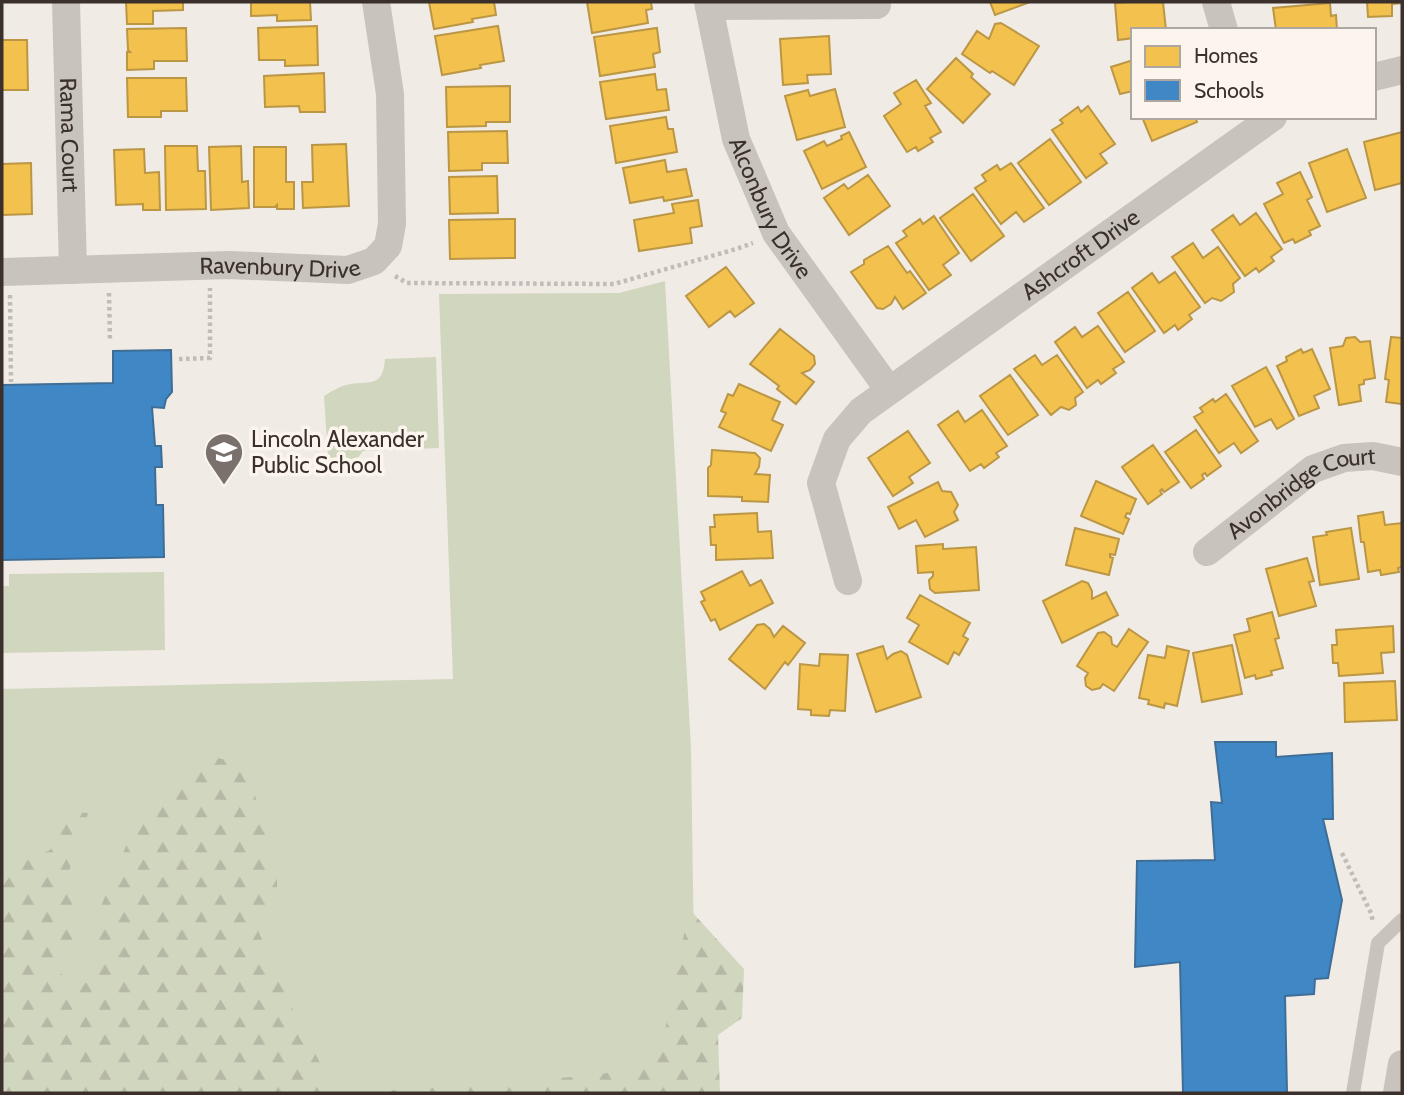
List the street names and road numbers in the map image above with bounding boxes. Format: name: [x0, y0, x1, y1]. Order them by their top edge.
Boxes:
street label: Rama Court: [54, 77, 85, 193]
street label: Alconbury Drive: [723, 133, 818, 284]
street label: Ashcroft Drive: [1016, 203, 1145, 306]
street label: Ravenbury Drive: [199, 251, 364, 284]
street label: Avonbridge Court: [1221, 442, 1376, 545]

